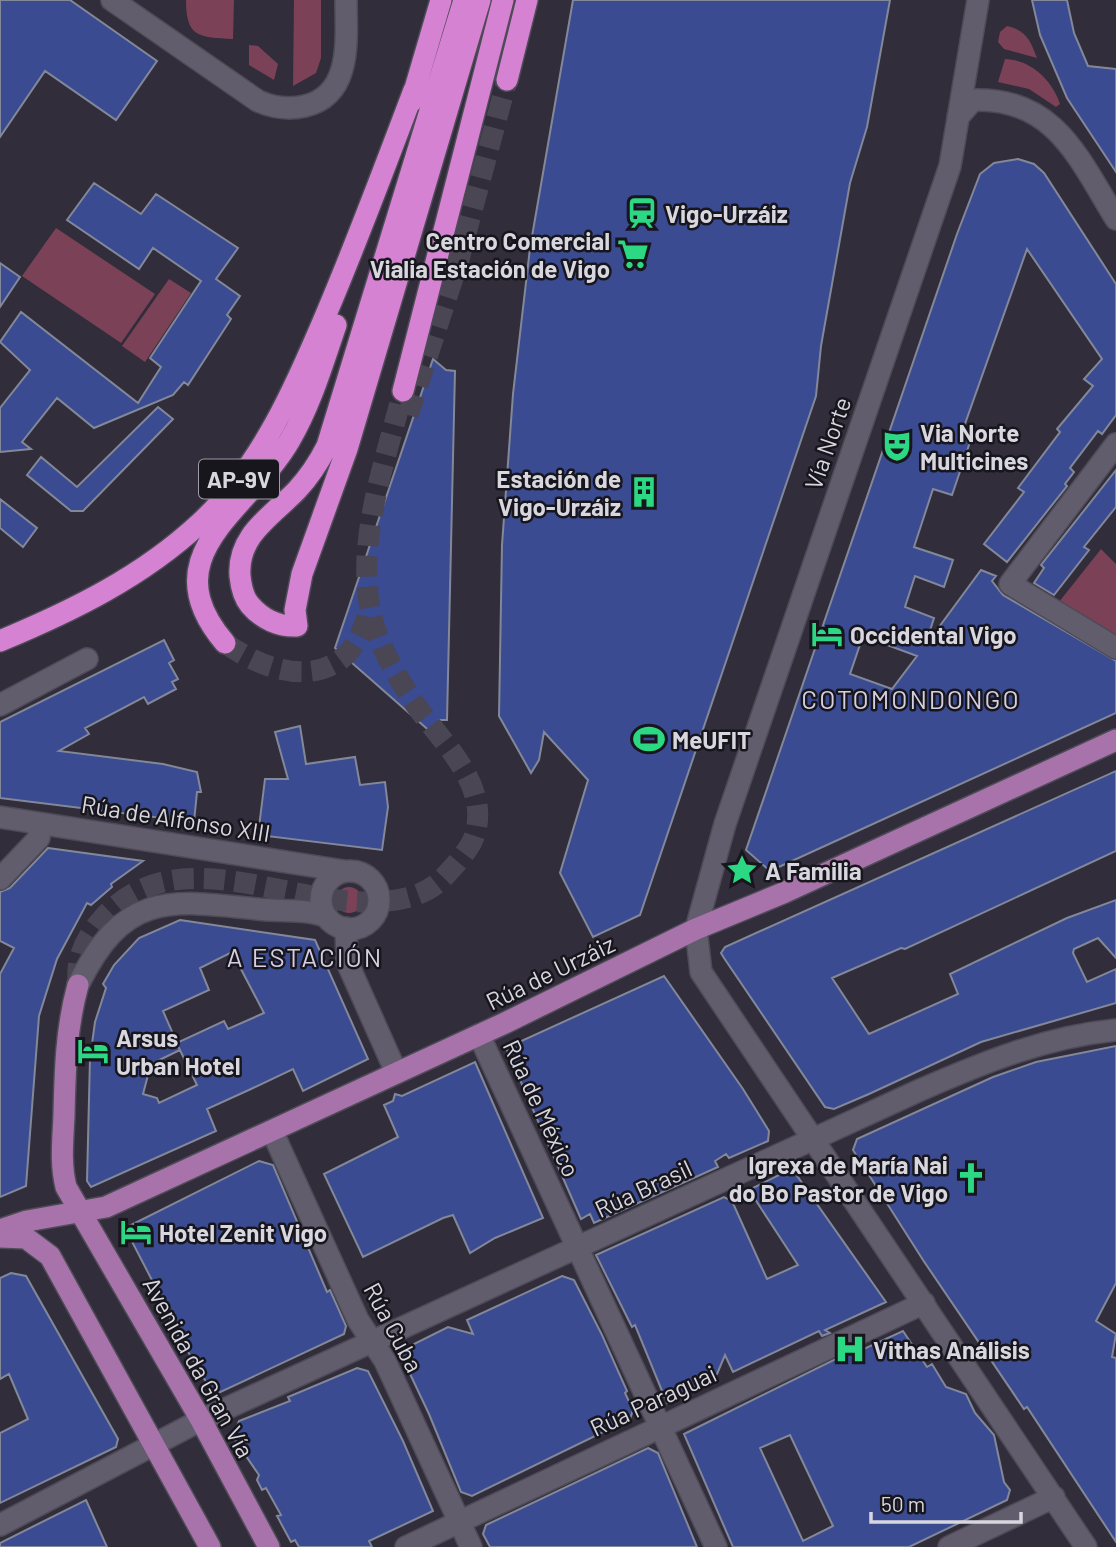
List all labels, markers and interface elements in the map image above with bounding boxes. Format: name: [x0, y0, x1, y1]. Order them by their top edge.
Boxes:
station icon: Vigo-Urzáiz: [625, 196, 659, 230]
place label: Vigo-Urzáiz: [665, 199, 788, 228]
place label: Centro Comercial Vialia Estación de Vigo: [370, 226, 610, 283]
supermarket icon: Centro Comercial Vialia Estación de Vigo: [616, 237, 650, 271]
street label: Vía Norte: [798, 393, 856, 493]
place label: Via Norte Multicines: [920, 418, 1028, 475]
theatre icon: Via Norte Multicines: [880, 429, 914, 463]
road number: AP-9V: [199, 460, 279, 499]
place label: Estación de Vigo-Urzáiz: [496, 464, 621, 521]
building icon: Estación de Vigo-Urzáiz: [627, 475, 661, 509]
hotel icon: Occidental Vigo: [810, 617, 844, 651]
place label: Occidental Vigo: [850, 620, 1017, 649]
district label: COTOMONDONGO: [801, 683, 1021, 714]
sports icon: MeUFIT: [632, 722, 666, 756]
place label: MeUFIT: [672, 725, 751, 754]
street label: Rúa de Alfonso XIII: [79, 789, 273, 847]
place icon: A Familia: [725, 853, 759, 887]
place label: A Familia: [765, 856, 862, 885]
street label: Rúa de Urzáiz: [481, 928, 619, 1016]
district label: A ESTACIÓN: [227, 941, 383, 972]
place label: Arsus Urban Hotel: [116, 1023, 241, 1080]
hotel icon: Arsus Urban Hotel: [76, 1034, 110, 1068]
street label: Rúa de México: [498, 1035, 586, 1181]
place label: Igrexa de María Nai do Bo Pastor de Vigo: [729, 1150, 948, 1207]
street label: Rúa Brasil: [590, 1153, 696, 1223]
church icon: Igrexa de María Nai do Bo Pastor de Vigo: [954, 1161, 988, 1195]
hotel icon: Hotel Zenit Vigo: [119, 1215, 153, 1249]
place label: Hotel Zenit Vigo: [159, 1218, 327, 1247]
street label: Avenida da Gran Vía: [137, 1272, 261, 1462]
street label: Rúa Cuba: [358, 1277, 430, 1377]
hospital icon: Vithas Análisis: [833, 1332, 867, 1366]
place label: Vithas Análisis: [873, 1335, 1030, 1364]
street label: Rúa Paraguai: [585, 1358, 721, 1442]
scale bar: [871, 1480, 1021, 1524]
text: 50 m: [881, 1491, 925, 1516]

